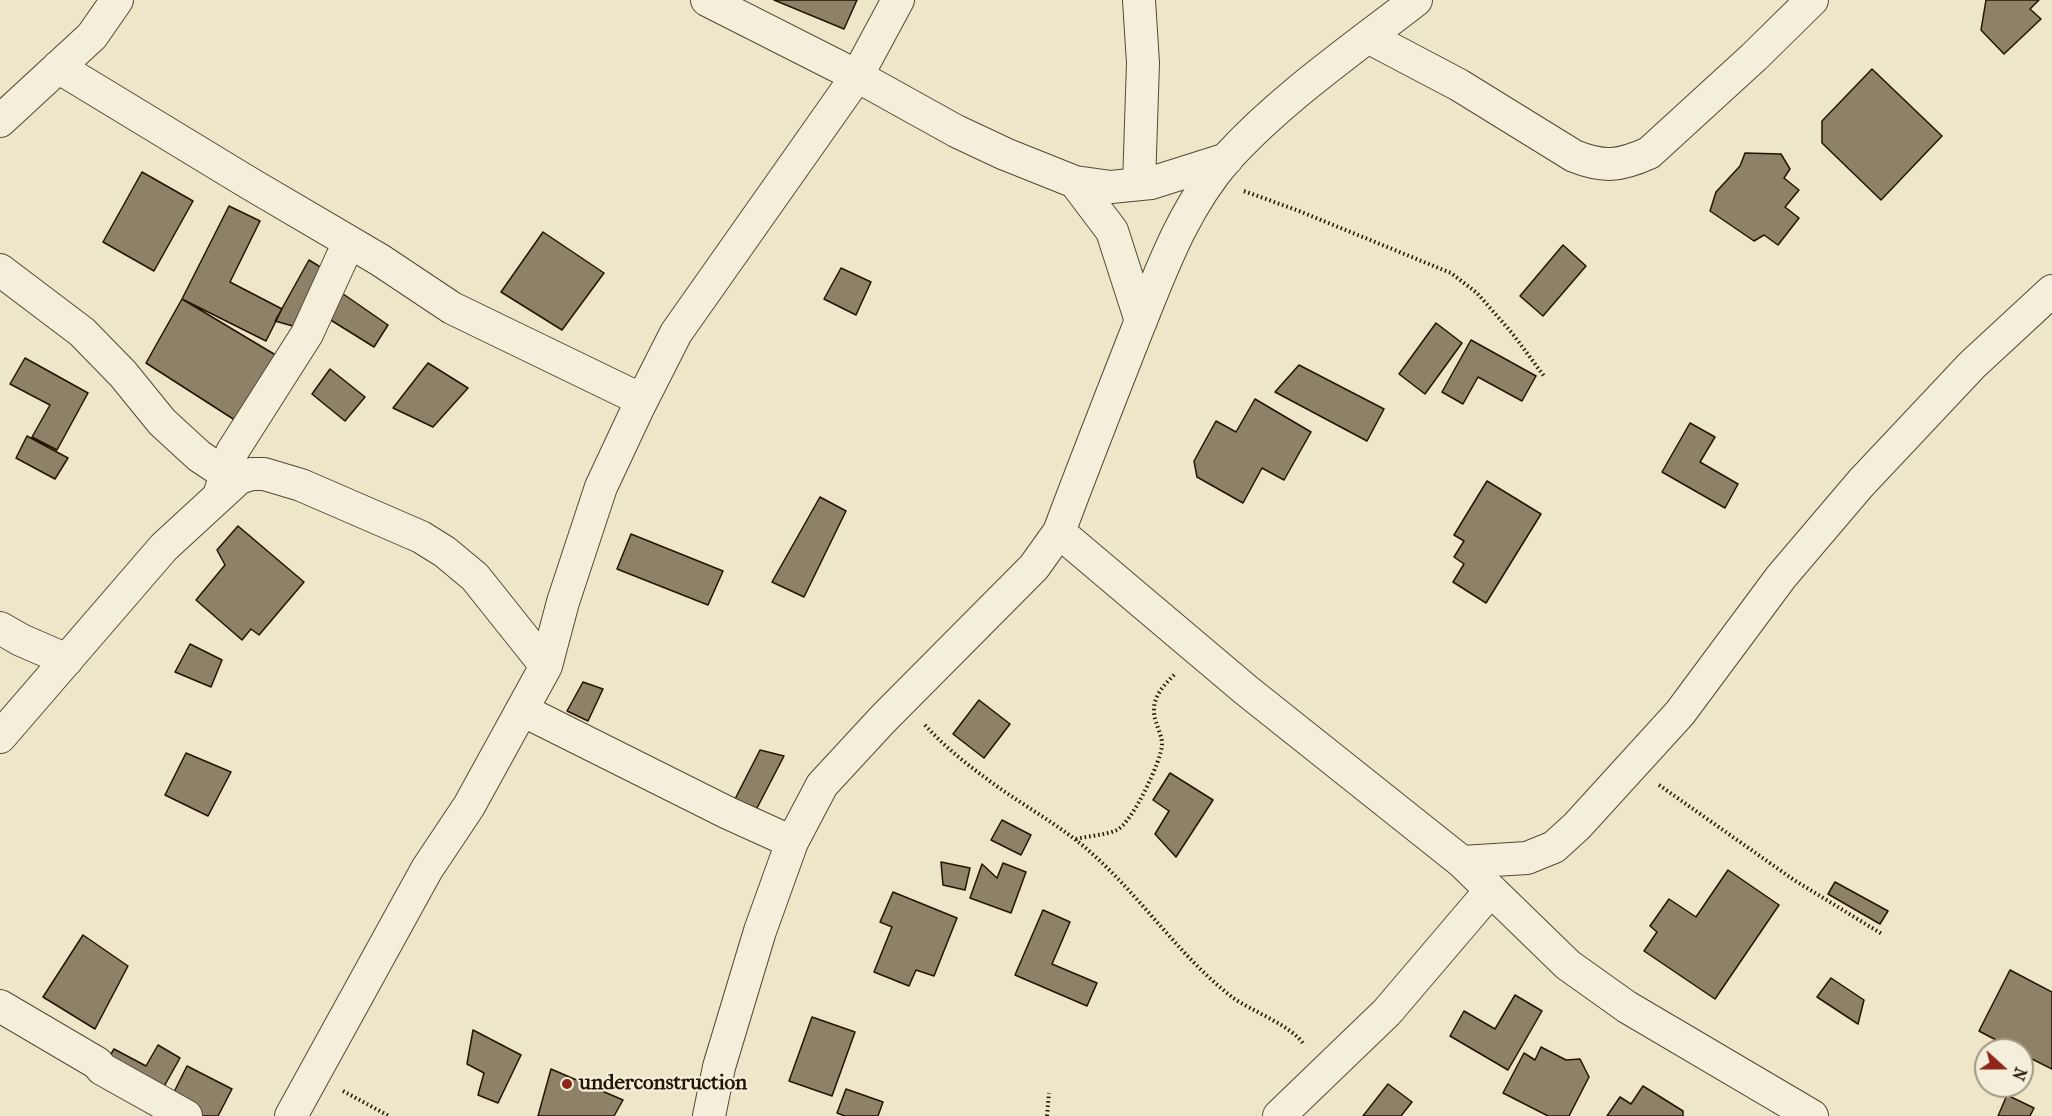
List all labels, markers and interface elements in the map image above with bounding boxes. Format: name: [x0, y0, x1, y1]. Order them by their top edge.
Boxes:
north arrow: [1974, 1038, 2034, 1098]
text: N: [2008, 1065, 2030, 1083]
place label: underconstruction: [579, 1071, 747, 1097]
marker: underconstruction: [560, 1077, 574, 1091]

